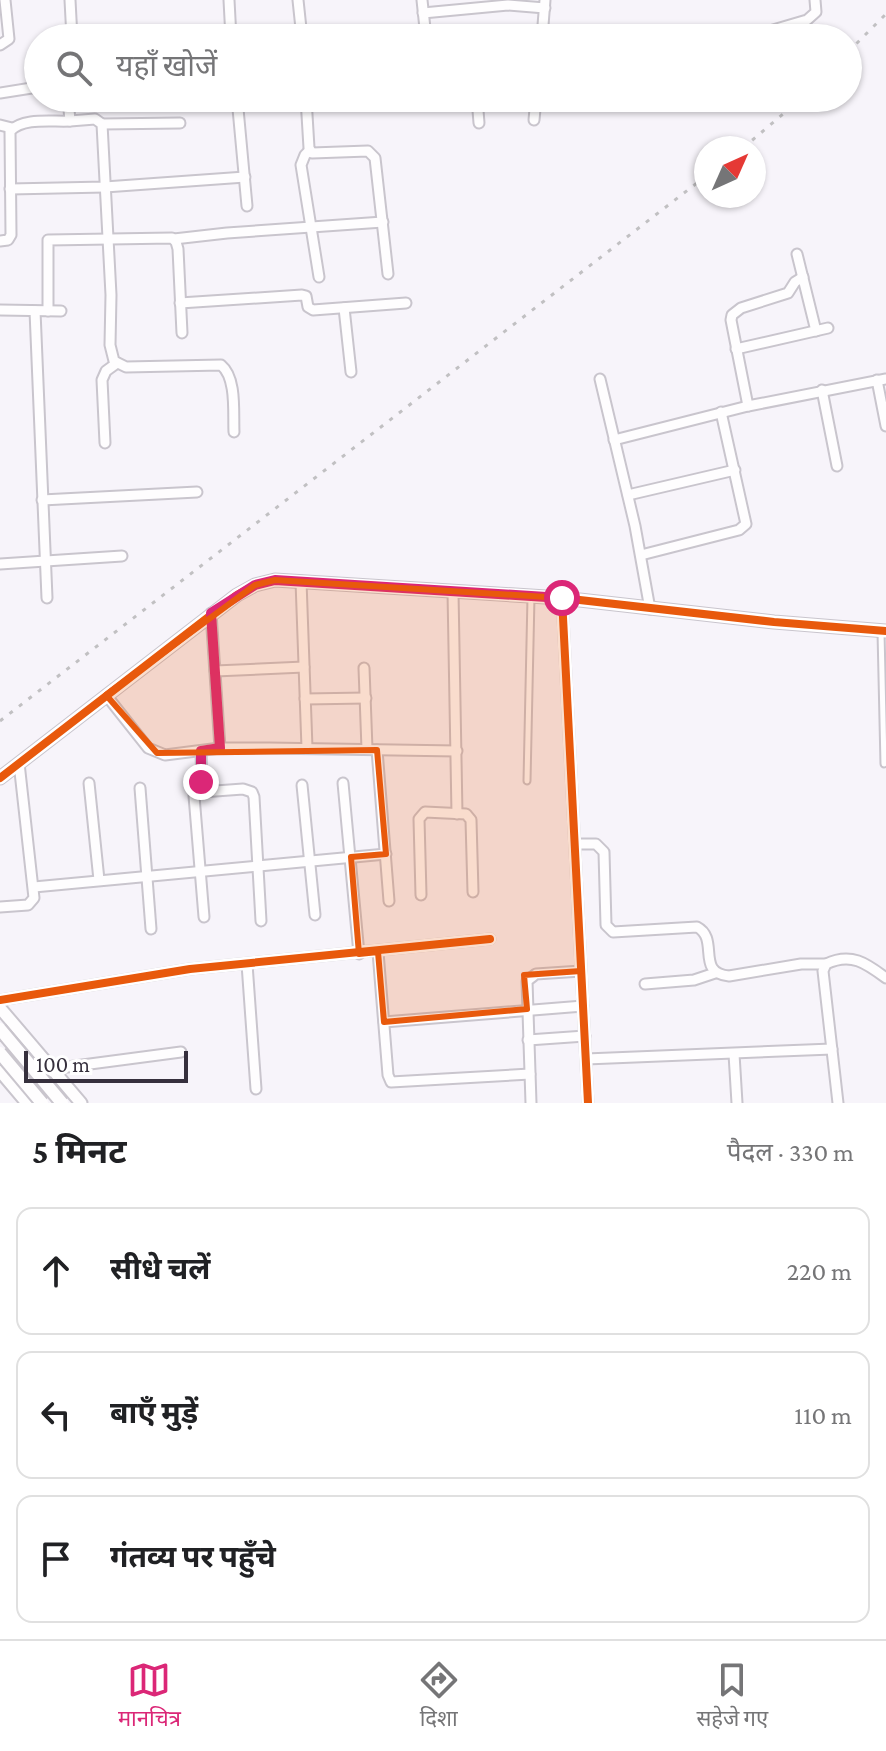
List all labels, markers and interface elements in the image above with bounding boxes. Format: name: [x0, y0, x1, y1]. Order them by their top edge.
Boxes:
search box: [24, 24, 862, 112]
icon: search: [52, 46, 96, 90]
text: यहाँ खोजें: [116, 49, 217, 82]
north arrow: [694, 136, 766, 208]
route start: [544, 580, 580, 616]
route end: [183, 764, 219, 800]
scale bar: [24, 1047, 188, 1083]
text: 100 m: [36, 1052, 90, 1077]
text: 5 मिनट: [32, 1133, 127, 1170]
text: पैदल · 330 m: [727, 1138, 854, 1167]
icon: ahead: [34, 1249, 78, 1293]
text: सीधे चलें: [110, 1252, 210, 1285]
text: 220 m: [787, 1257, 852, 1286]
icon: left: [34, 1393, 78, 1437]
text: बाएँ मुड़ें: [110, 1396, 198, 1429]
text: 110 m: [794, 1401, 852, 1430]
icon: arrive: [34, 1537, 78, 1581]
text: गंतव्य पर पहुँचे: [110, 1540, 276, 1573]
tab: मानचित्र: [118, 1658, 181, 1735]
tab: दिशा: [417, 1658, 461, 1735]
tab: सहेजे गए: [697, 1658, 768, 1735]

